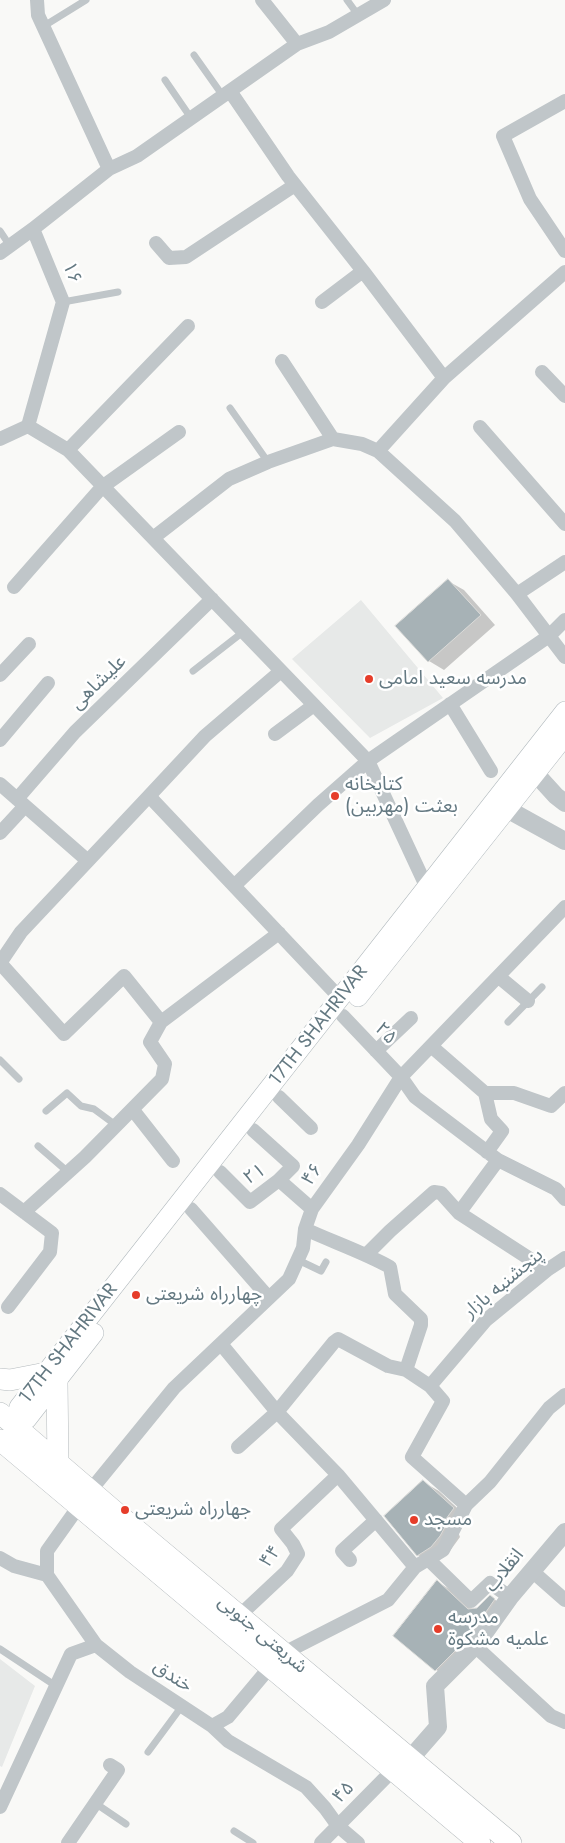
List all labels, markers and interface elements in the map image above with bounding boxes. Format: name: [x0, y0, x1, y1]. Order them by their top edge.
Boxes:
street label: ۱۶: [56, 259, 86, 287]
street label: علیشاهی: [66, 651, 132, 715]
place label: مدرسه سعید امامی: [379, 668, 527, 690]
marker: مدرسه سعید امامی: [363, 673, 375, 685]
place label: کتابخانه بعثت (مهربین): [345, 774, 458, 818]
marker: کتابخانه بعثت (مهربین): [329, 790, 341, 802]
street label: 17TH SHAHRIVAR: [265, 961, 373, 1091]
street label: ۲۵: [369, 1018, 401, 1050]
street label: ۲۱: [240, 1160, 270, 1190]
street label: ۴۶: [297, 1160, 329, 1190]
street label: پنجشنبه بازار: [459, 1244, 549, 1324]
street label: 17TH SHAHRIVAR: [15, 1279, 123, 1409]
place label: چهارراه شریعتی: [146, 1284, 262, 1306]
marker: چهارراه شریعتی: [130, 1289, 142, 1301]
place label: جهارراه شریعتی: [135, 1499, 251, 1521]
marker: جهارراه شریعتی: [119, 1504, 131, 1516]
place label: مسجد: [424, 1509, 472, 1531]
marker: مسجد: [408, 1514, 420, 1526]
street label: ۴۴: [255, 1541, 287, 1573]
street label: انقلاب: [481, 1545, 529, 1597]
street label: شریعتی جنوبی: [213, 1591, 311, 1679]
place label: مدرسه علمیه مشکوة: [448, 1607, 549, 1651]
marker: مدرسه علمیه مشکوة: [432, 1623, 444, 1635]
street label: خندق: [148, 1656, 196, 1698]
street label: ۴۵: [328, 1777, 360, 1809]

